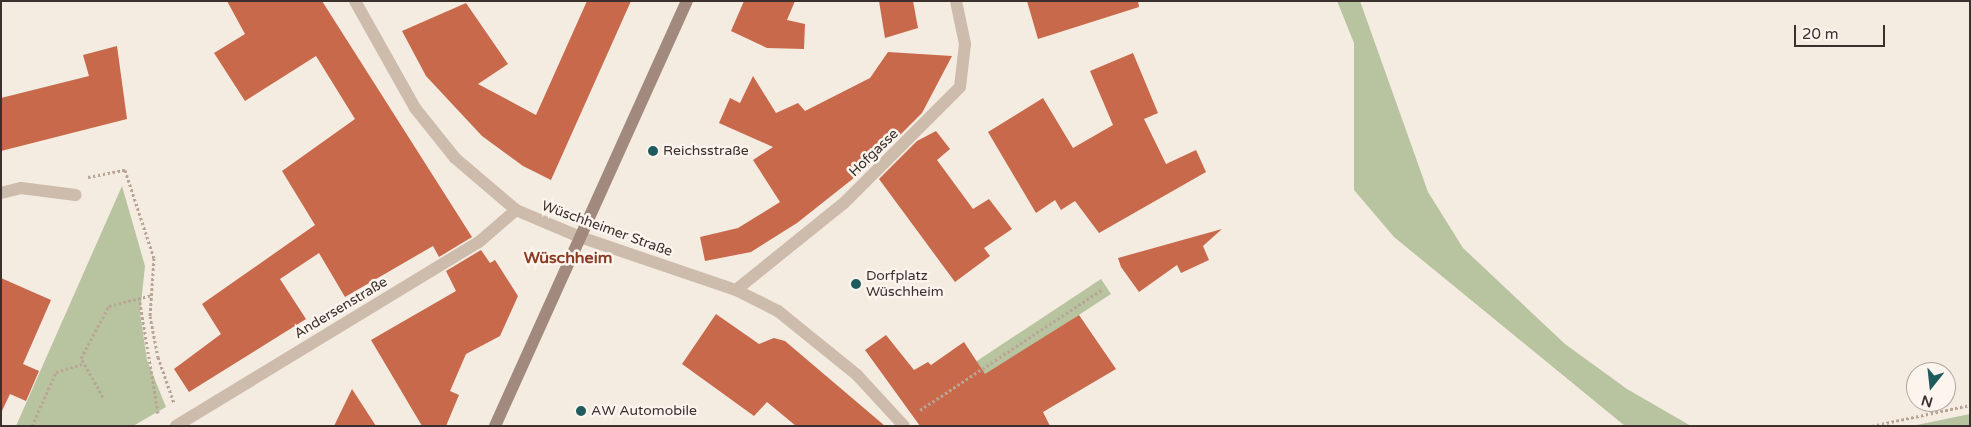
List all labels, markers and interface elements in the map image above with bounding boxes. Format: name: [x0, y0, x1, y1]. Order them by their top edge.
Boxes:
scale bar: [1796, 15, 1887, 47]
text: 20 m: [1802, 25, 1839, 43]
street label: Hofgasse: [846, 125, 902, 181]
place label: Reichsstraße: [663, 143, 749, 159]
marker: Reichsstraße: [647, 145, 659, 157]
street label: Wüschheimer Straße: [539, 198, 675, 260]
district label: Wüschheim: [524, 248, 612, 268]
place label: Dorfplatz Wüschheim: [866, 268, 944, 300]
street label: Andersenstraße: [291, 274, 391, 342]
marker: Dorfplatz Wüschheim: [850, 278, 862, 290]
north arrow: [1906, 362, 1956, 412]
text: N: [1919, 391, 1935, 411]
place label: AW Automobile: [591, 403, 697, 419]
marker: AW Automobile: [575, 405, 587, 417]

